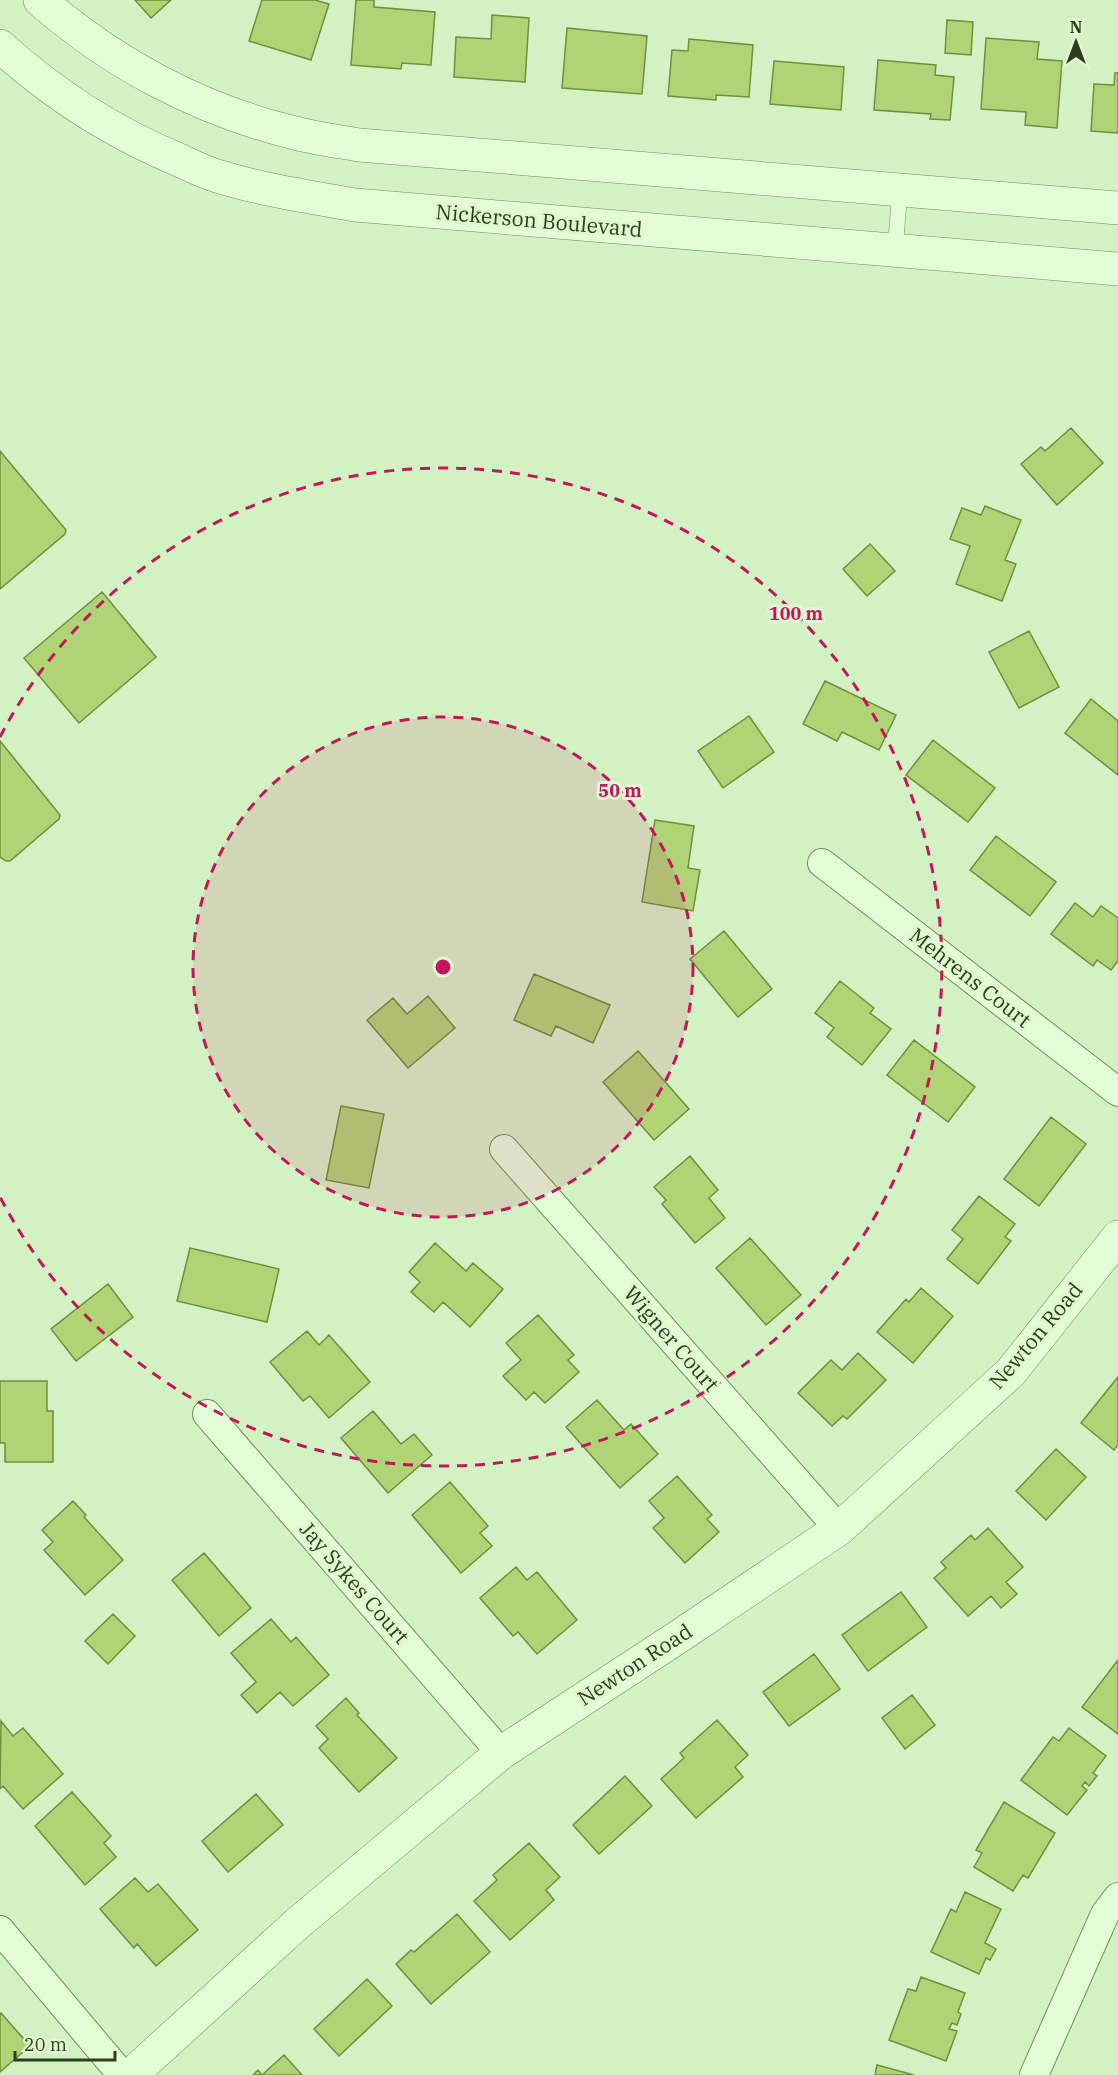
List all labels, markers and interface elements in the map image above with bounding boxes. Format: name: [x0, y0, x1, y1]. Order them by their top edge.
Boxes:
north arrow: [1046, 12, 1106, 72]
text: N: [1070, 17, 1082, 37]
street label: Nickerson Boulevard: [434, 197, 644, 243]
text: 100 m: [769, 602, 824, 625]
text: 50 m: [598, 779, 642, 802]
street label: Mehrens Court: [904, 921, 1037, 1033]
centre of rings: [433, 957, 453, 977]
street label: Newton Road: [982, 1276, 1088, 1395]
street label: Wigner Court: [618, 1279, 726, 1397]
street label: Jay Sykes Court: [294, 1515, 416, 1650]
street label: Newton Road: [572, 1617, 697, 1712]
scale bar: [15, 2024, 116, 2062]
text: 20 m: [24, 2033, 67, 2056]

